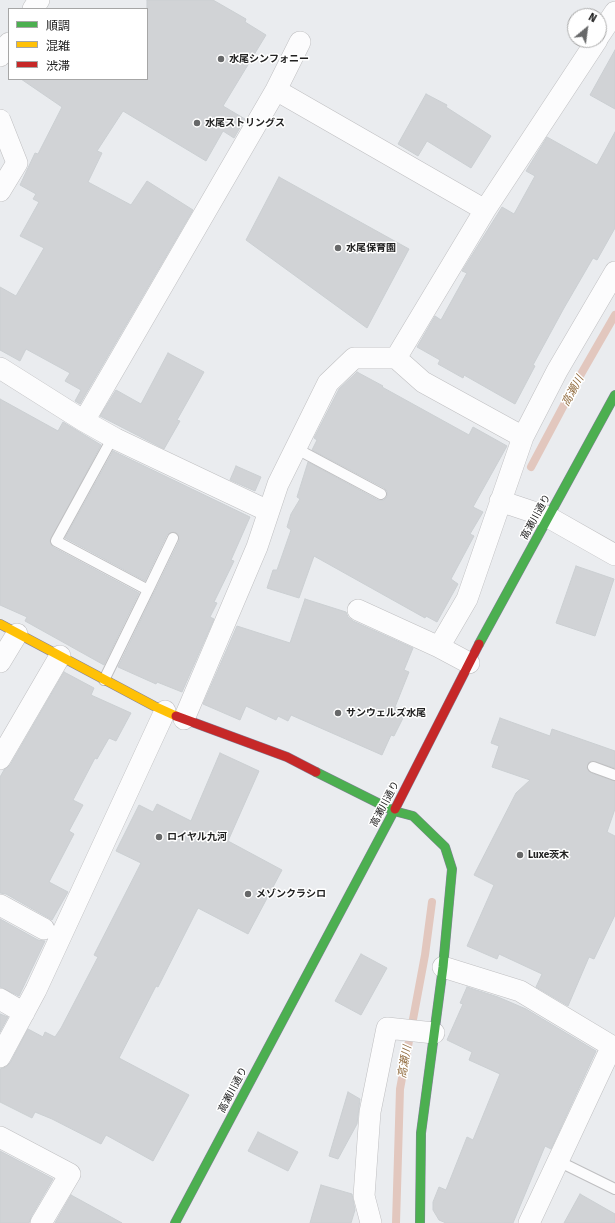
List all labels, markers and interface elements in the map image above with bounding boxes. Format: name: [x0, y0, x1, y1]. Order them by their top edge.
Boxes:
legend: [8, 8, 148, 80]
north arrow: [567, 8, 607, 48]
text: N: [586, 10, 599, 25]
text: 順調: [46, 19, 70, 33]
text: 混雑: [46, 39, 70, 53]
place label: 水尾シンフォニー: [229, 53, 309, 65]
marker: 水尾シンフォニー: [216, 54, 226, 64]
text: 渋滞: [46, 59, 70, 73]
place label: 水尾ストリングス: [205, 117, 285, 129]
marker: 水尾ストリングス: [192, 118, 202, 128]
place label: 水尾保育園: [346, 242, 396, 254]
marker: 水尾保育園: [333, 243, 343, 253]
water label: 高瀬川: [559, 373, 587, 409]
street label: 高瀬川通り: [519, 492, 553, 542]
place label: サンウェルズ水尾: [346, 707, 426, 719]
marker: サンウェルズ水尾: [333, 708, 343, 718]
street label: 高瀬川通り: [368, 779, 402, 829]
place label: ロイヤル九河: [167, 831, 227, 843]
marker: ロイヤル九河: [154, 832, 164, 842]
place label: Luxe茨木: [528, 849, 569, 861]
marker: Luxe茨木: [515, 850, 525, 860]
place label: メゾンクラシロ: [256, 888, 326, 900]
marker: メゾンクラシロ: [243, 889, 253, 899]
water label: 高瀬川: [396, 1045, 414, 1079]
street label: 高瀬川通り: [216, 1065, 250, 1115]

